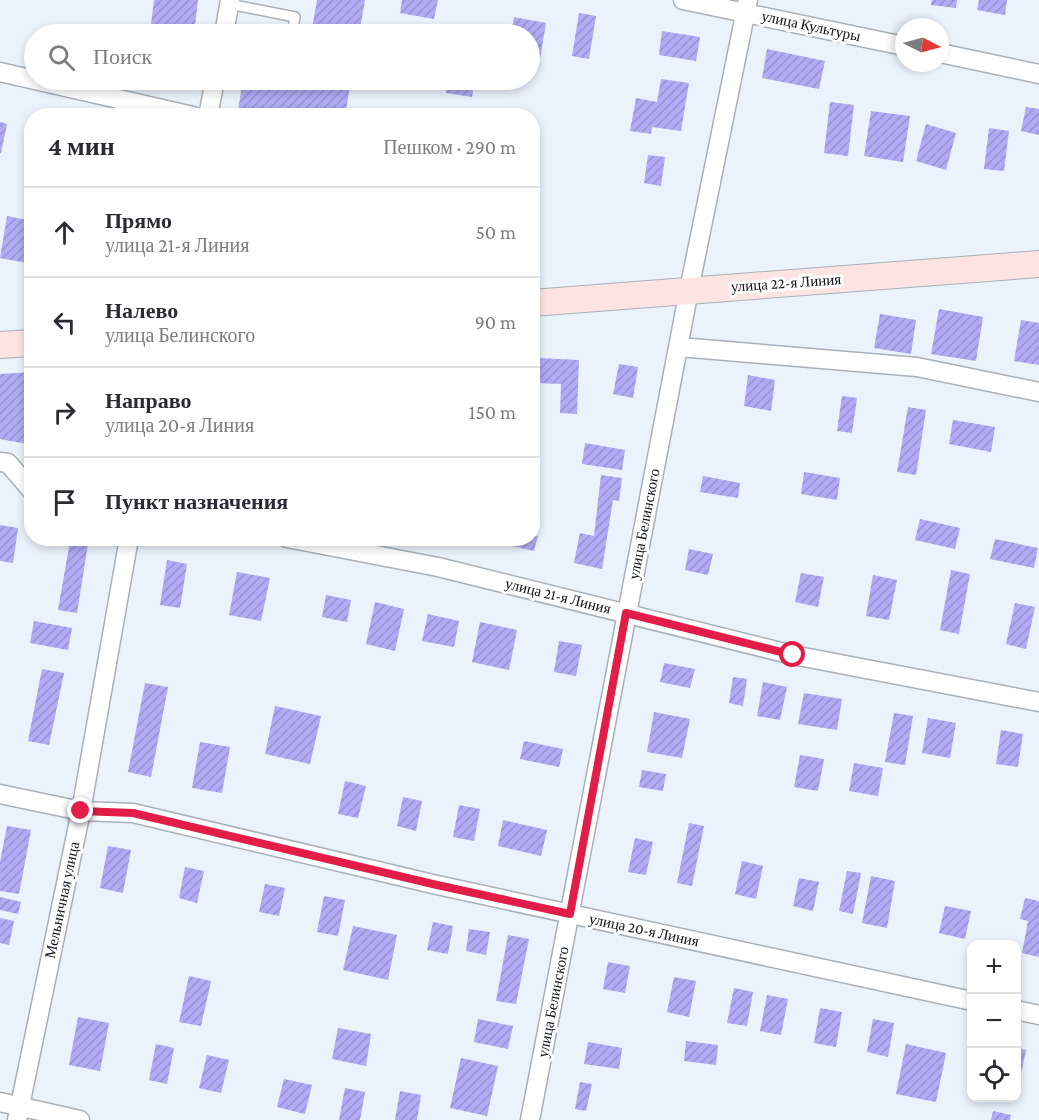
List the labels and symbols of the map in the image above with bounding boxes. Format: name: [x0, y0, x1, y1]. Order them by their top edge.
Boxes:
street label: улица Культуры: [760, 8, 862, 44]
north arrow: [895, 18, 949, 72]
street label: улица 22-я Линия: [730, 271, 842, 295]
street label: улица Белинского: [625, 467, 663, 581]
street label: улица 21-я Линия: [504, 575, 613, 617]
route start: [779, 641, 805, 667]
route end: [67, 797, 93, 823]
street label: Мельничная улица: [42, 840, 82, 960]
street label: улица 20-я Линия: [588, 911, 700, 949]
street label: улица Белинского: [534, 945, 572, 1059]

